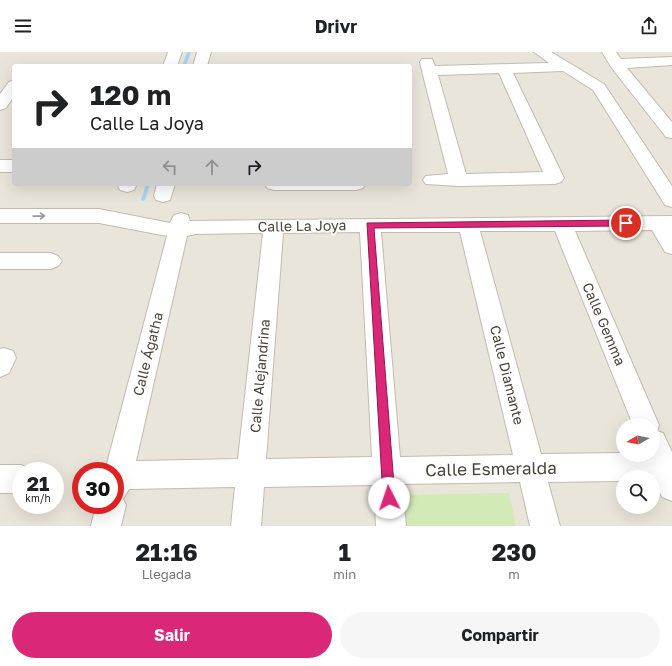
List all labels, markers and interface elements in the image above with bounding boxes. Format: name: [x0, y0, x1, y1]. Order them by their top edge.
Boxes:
icon: menu: [12, 15, 34, 37]
text: Drivr: [315, 15, 357, 37]
icon: share: [638, 15, 660, 37]
text: 120 m: [90, 78, 171, 111]
icon: right: [24, 80, 76, 132]
text: Calle La Joya: [90, 112, 204, 134]
icon: left: [159, 156, 181, 178]
icon: ahead: [201, 156, 223, 178]
icon: right: [243, 156, 265, 178]
pin: [609, 206, 643, 240]
one-way arrow: [32, 212, 45, 220]
icon: arrive: [615, 212, 637, 234]
street label: Calle La Joya: [258, 216, 346, 235]
street label: Calle Gemma: [579, 280, 630, 368]
street label: Calle Ágatha: [129, 310, 166, 397]
street label: Calle Alejandrina: [246, 318, 273, 434]
street label: Calle Diamante: [487, 323, 528, 426]
north arrow: [616, 418, 660, 462]
map controls: [616, 418, 660, 514]
street label: Calle Esmeralda: [425, 457, 557, 480]
speed limit sign: 30: [72, 462, 124, 514]
button: search: [616, 470, 660, 514]
text: 21: [27, 471, 49, 495]
position arrow: [368, 477, 410, 519]
text: km/h: [25, 492, 51, 504]
text: 21:16: [135, 537, 198, 566]
text: 1: [338, 537, 351, 566]
text: 230: [492, 537, 537, 566]
text: Llegada: [142, 566, 191, 582]
text: min: [333, 566, 356, 582]
text: m: [508, 566, 520, 582]
button: Salir: [12, 612, 332, 658]
button: Compartir: [340, 612, 660, 658]

